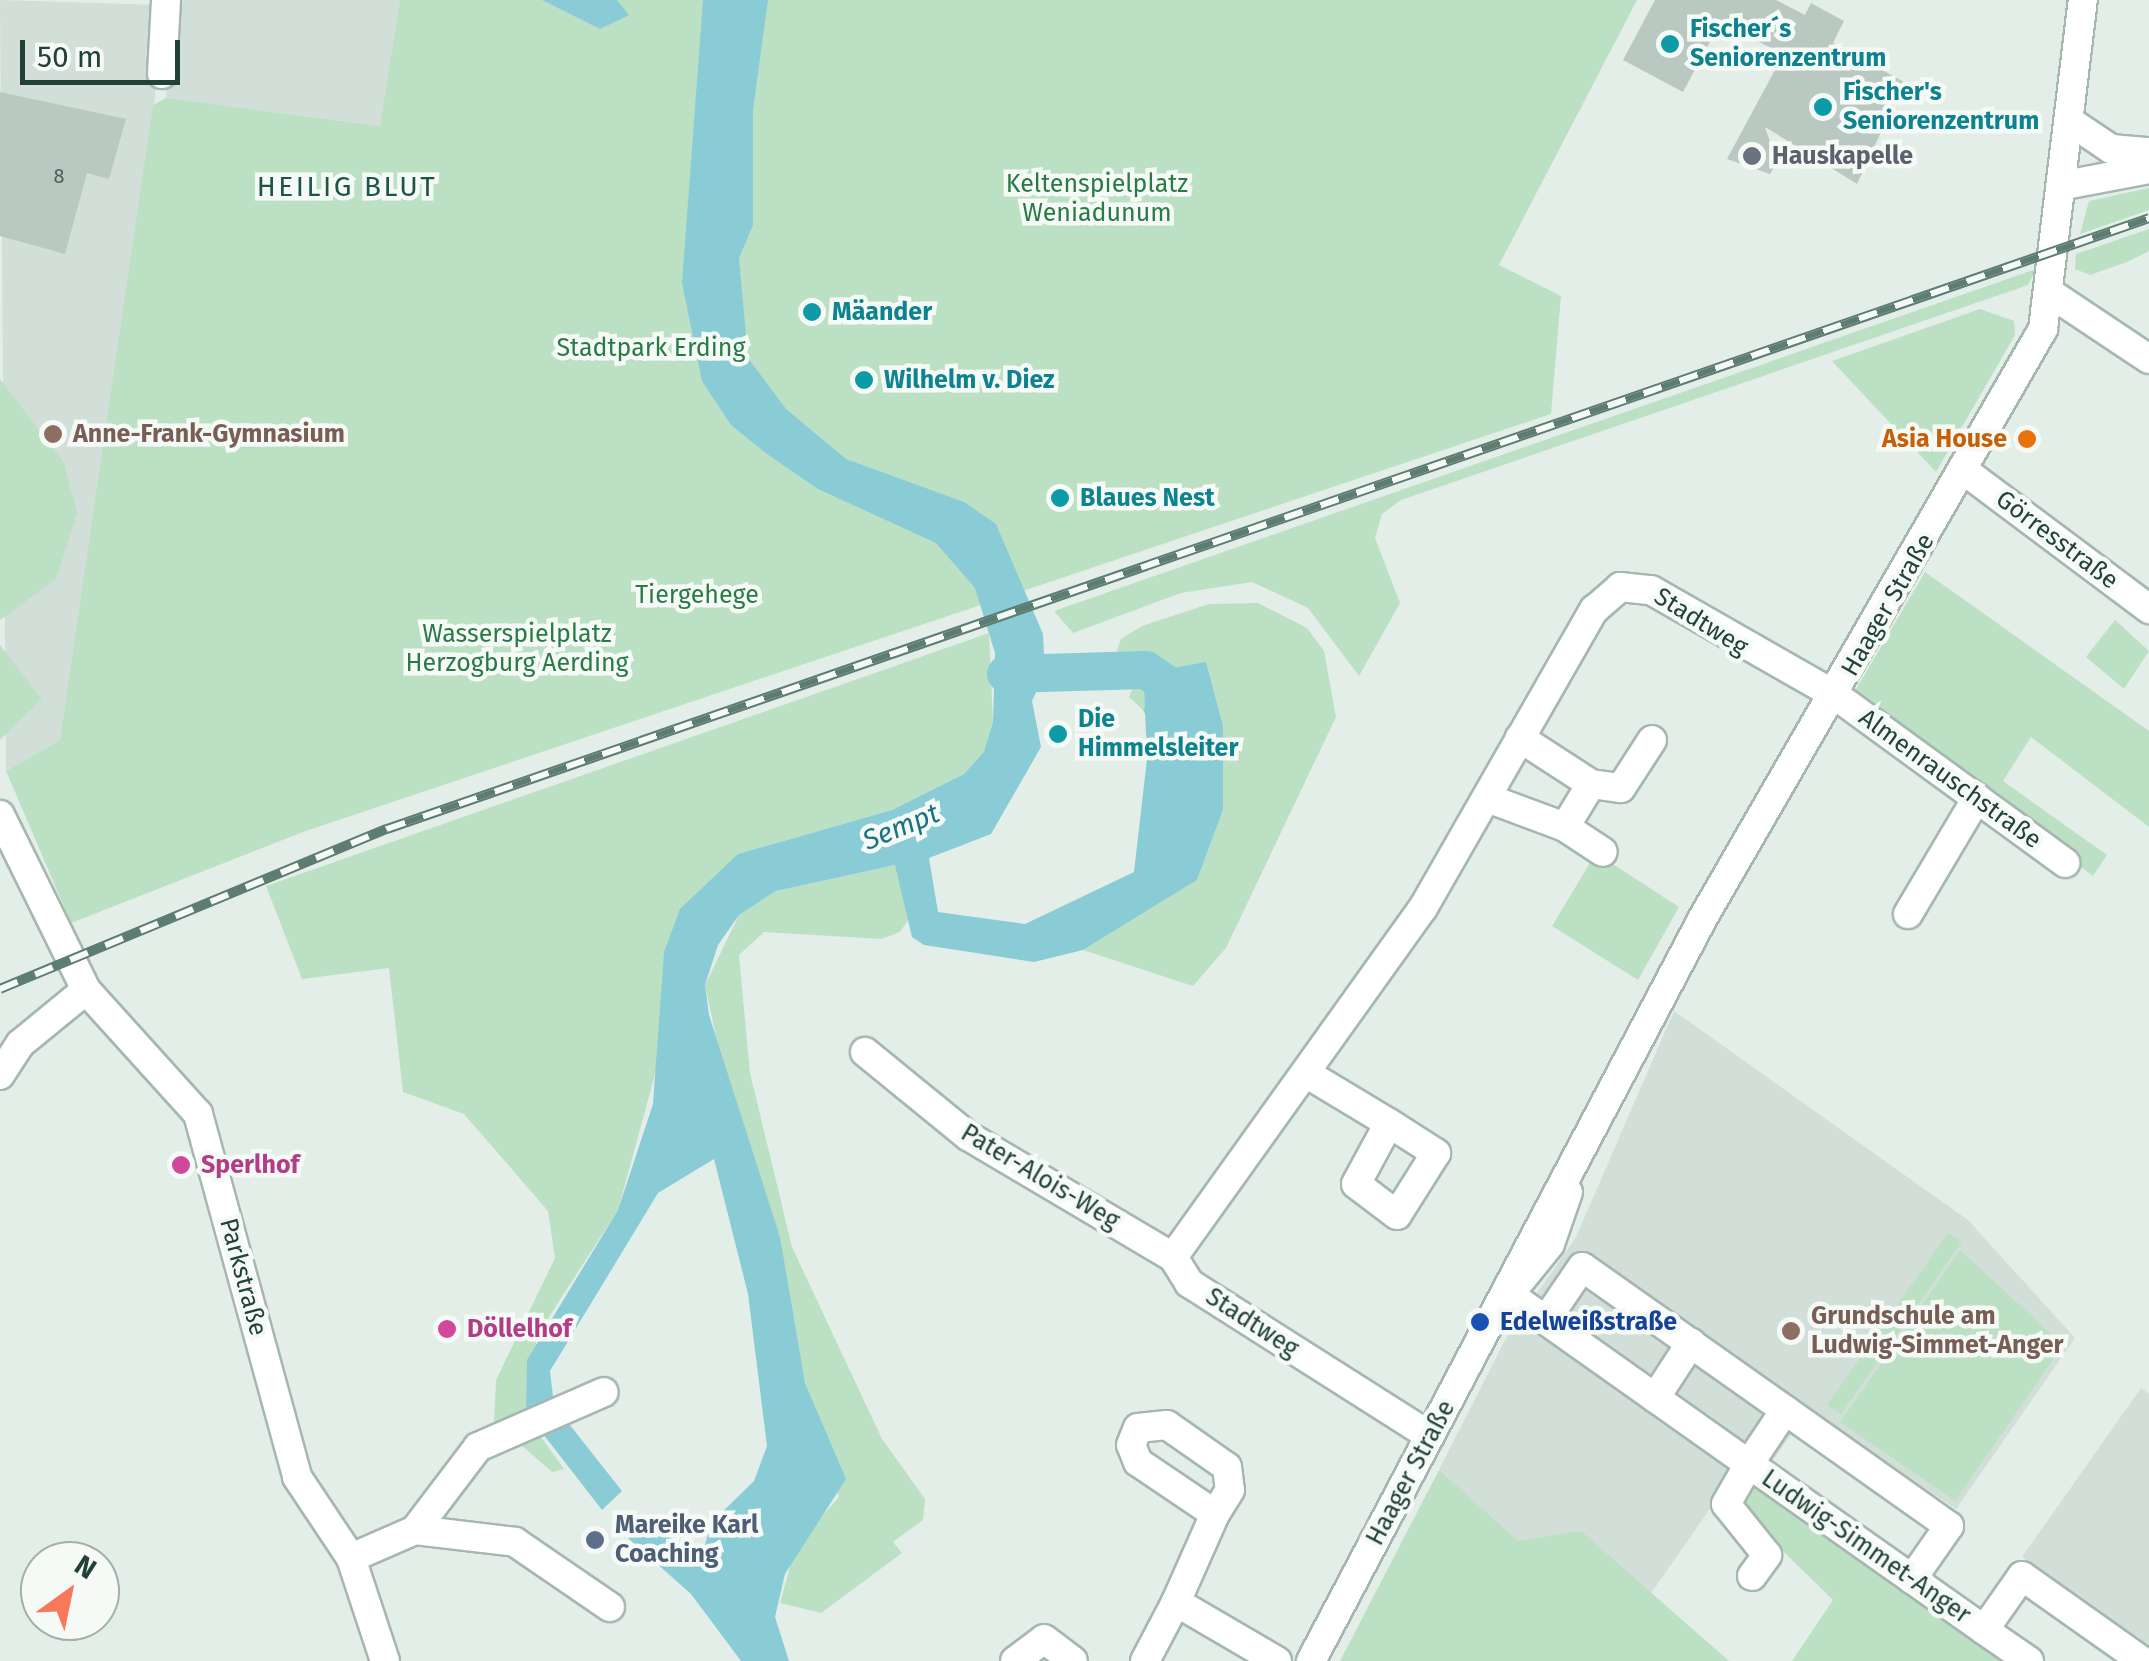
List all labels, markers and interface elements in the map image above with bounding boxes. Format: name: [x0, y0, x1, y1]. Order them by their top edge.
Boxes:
place label: Fischer´s Seniorenzentrum: [1690, 15, 1886, 74]
scale bar: [25, 20, 185, 82]
marker: Fischer´s Seniorenzentrum: [1659, 33, 1681, 55]
text: 50 m: [37, 39, 102, 75]
place label: Fischer's Seniorenzentrum: [1843, 78, 2039, 137]
marker: Fischer's Seniorenzentrum: [1812, 96, 1834, 118]
place label: Hauskapelle: [1772, 141, 1913, 171]
marker: Hauskapelle: [1741, 145, 1763, 167]
house number: 8: [53, 164, 65, 188]
district label: HEILIG BLUT: [257, 170, 437, 204]
park label: Keltenspielplatz Weniadunum: [1006, 170, 1188, 229]
place label: Mäander: [832, 297, 932, 327]
marker: Mäander: [801, 301, 823, 323]
park label: Stadtpark Erding: [557, 333, 745, 363]
place label: Wilhelm v. Diez: [884, 365, 1054, 395]
marker: Wilhelm v. Diez: [853, 369, 875, 391]
place label: Anne-Frank-Gymnasium: [73, 419, 345, 449]
marker: Anne-Frank-Gymnasium: [42, 423, 64, 445]
place label: Asia House: [1882, 424, 2007, 454]
marker: Asia House: [2016, 428, 2038, 450]
place label: Blaues Nest: [1080, 483, 1215, 513]
street label: Görresstraße: [1990, 484, 2124, 596]
marker: Blaues Nest: [1049, 487, 1071, 509]
street label: Haager Straße: [1835, 528, 1941, 682]
park label: Tiergehege: [635, 580, 759, 610]
street label: Stadtweg: [1649, 582, 1753, 662]
park label: Wasserspielplatz Herzogburg Aerding: [405, 620, 629, 679]
street label: Almenrauschstraße: [1853, 703, 2047, 855]
place label: Die Himmelsleiter: [1078, 705, 1238, 764]
marker: Die Himmelsleiter: [1047, 723, 1069, 745]
water label: Sempt: [858, 797, 944, 857]
street label: Pater-Alois-Weg: [955, 1118, 1125, 1236]
place label: Sperlhof: [201, 1150, 299, 1180]
marker: Sperlhof: [170, 1154, 192, 1176]
street label: Parkstraße: [213, 1215, 273, 1339]
street label: Stadtweg: [1200, 1282, 1304, 1364]
place label: Grundschule am Ludwig-Simmet-Anger: [1811, 1302, 2063, 1361]
place label: Edelweißstraße: [1500, 1307, 1677, 1337]
marker: Edelweißstraße: [1469, 1311, 1491, 1333]
place label: Döllelhof: [467, 1314, 572, 1344]
marker: Döllelhof: [436, 1318, 458, 1340]
marker: Grundschule am Ludwig-Simmet-Anger: [1780, 1320, 1802, 1342]
street label: Haager Straße: [1360, 1395, 1462, 1551]
street label: Ludwig-Simmet-Anger: [1756, 1464, 1976, 1630]
place label: Mareike Karl Coaching: [615, 1511, 758, 1570]
marker: Mareike Karl Coaching: [584, 1529, 606, 1551]
north arrow: [20, 1541, 120, 1641]
text: N: [69, 1548, 102, 1586]

